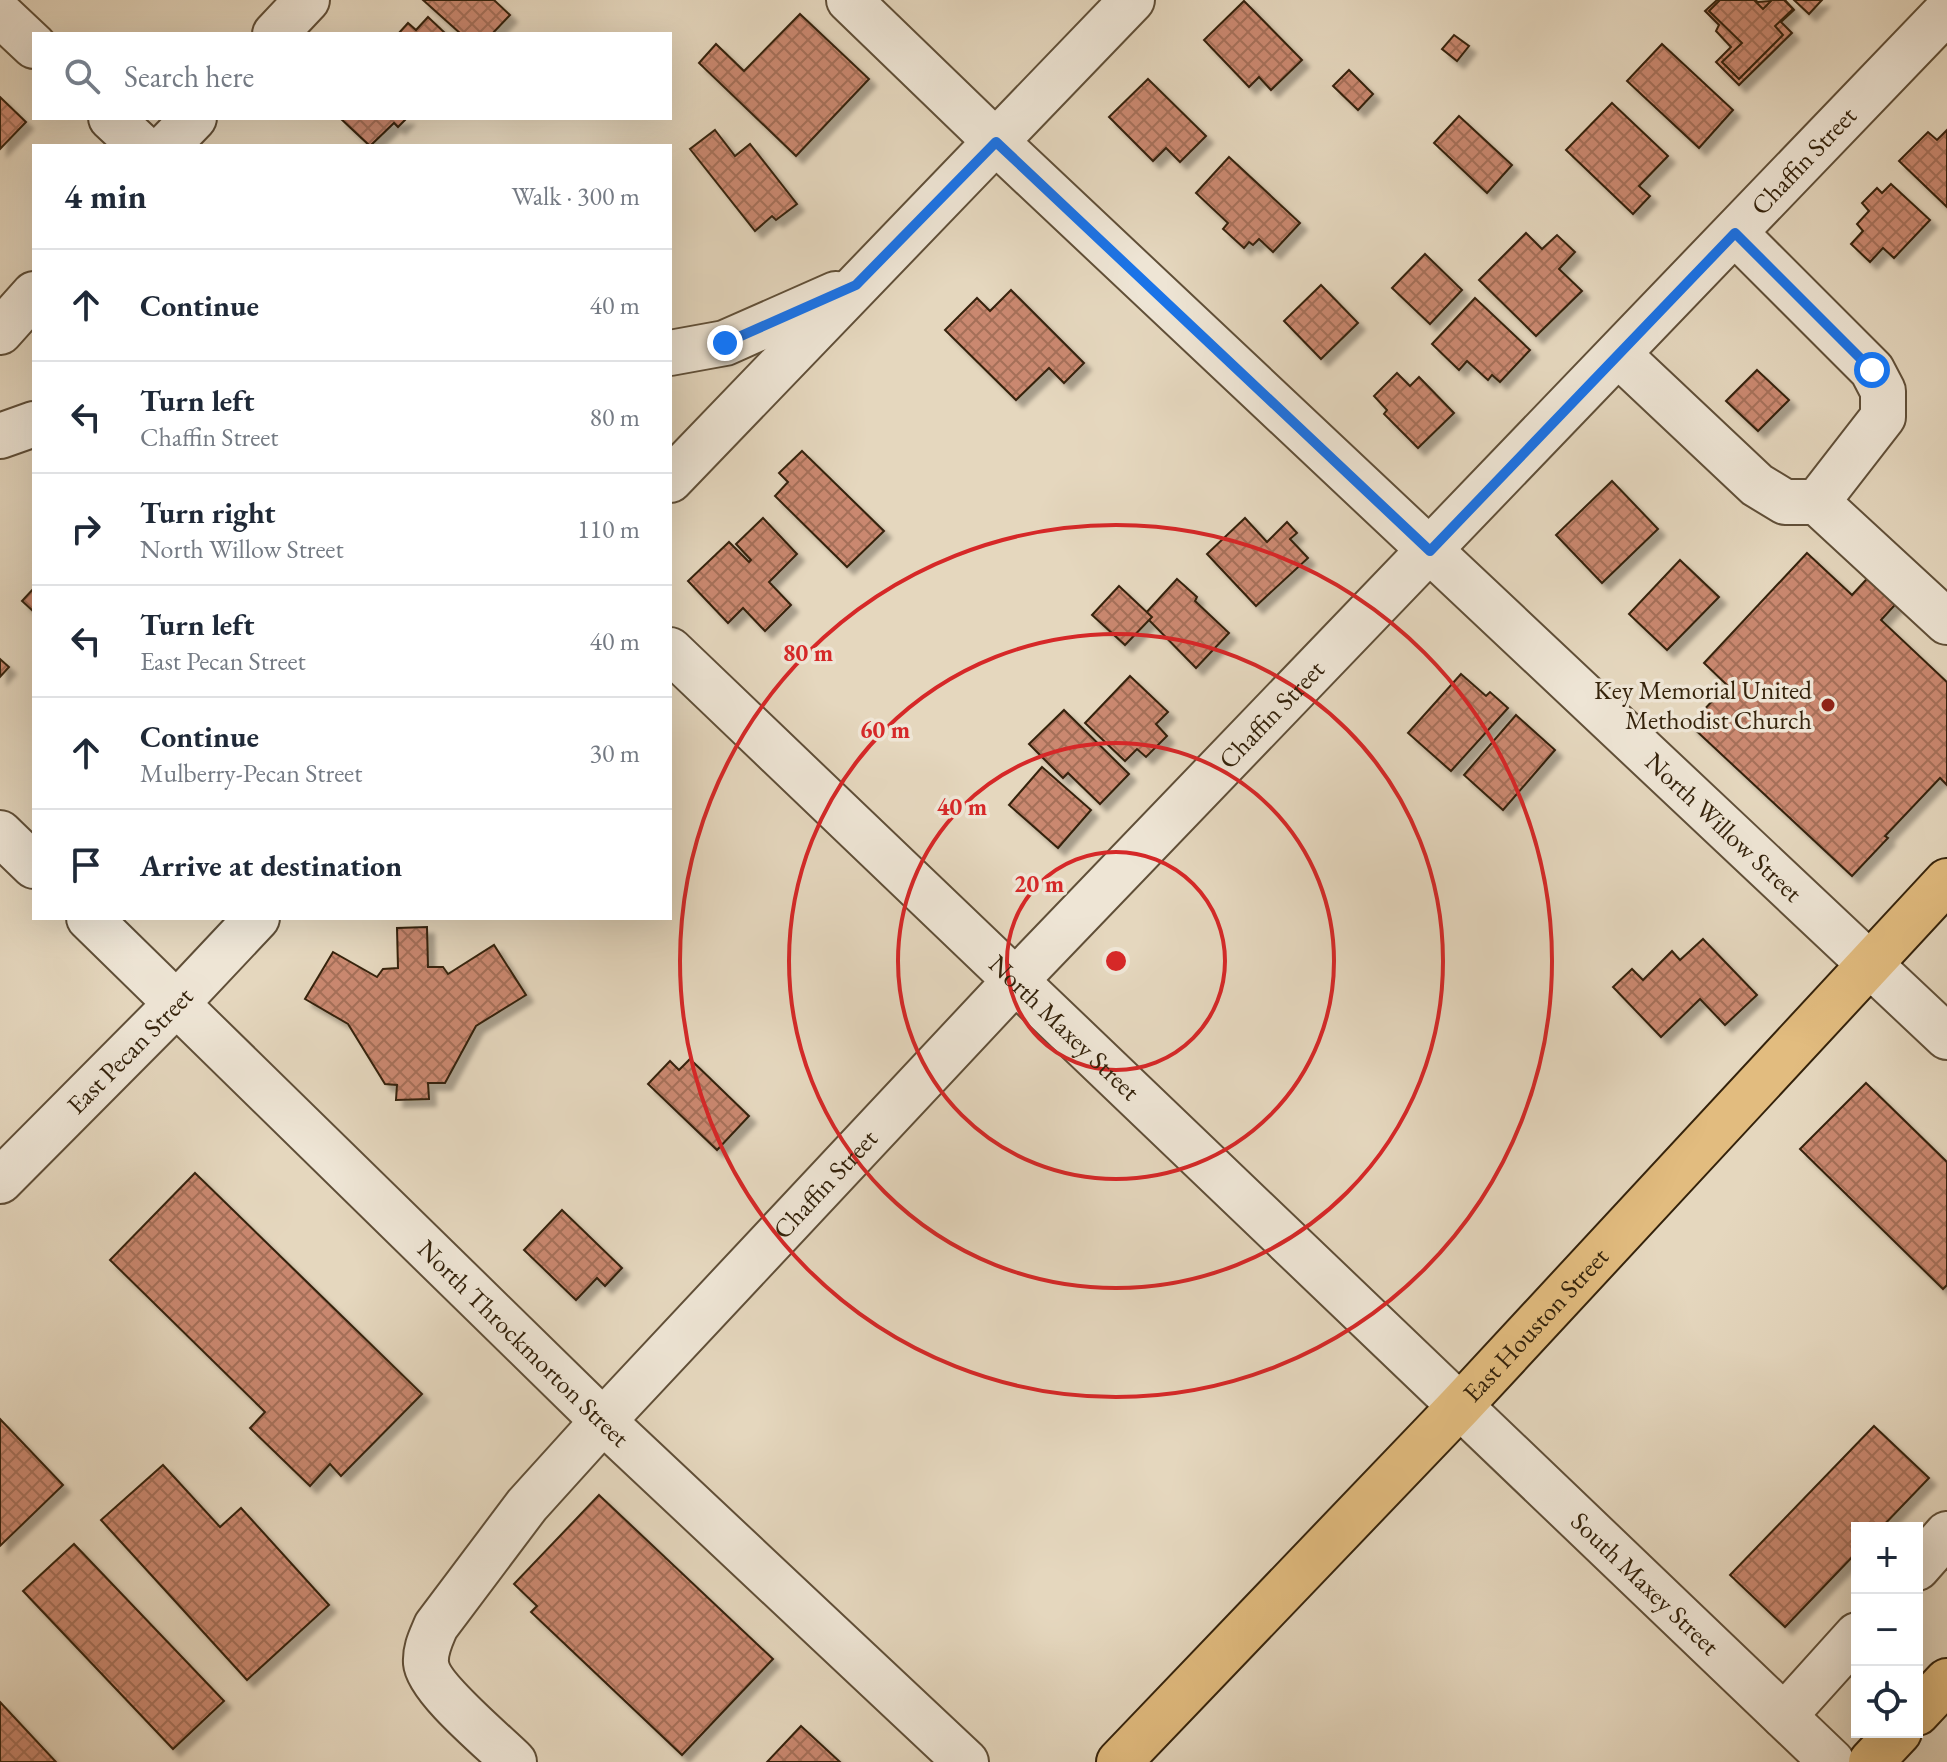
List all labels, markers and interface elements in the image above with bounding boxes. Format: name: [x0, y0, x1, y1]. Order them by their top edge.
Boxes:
search box: [32, 32, 672, 120]
icon: search: [60, 54, 104, 98]
text: Search here: [124, 57, 254, 96]
street label: Chaffin Street: [1743, 99, 1864, 222]
text: 4 min: [64, 174, 147, 218]
text: Walk · 300 m: [512, 179, 640, 213]
icon: ahead: [64, 283, 108, 327]
text: Continue: [140, 286, 259, 325]
text: 40 m: [590, 288, 640, 322]
route end: [707, 325, 743, 361]
route start: [1854, 352, 1890, 388]
text: Turn left: [140, 381, 254, 420]
icon: left: [64, 395, 108, 439]
text: 80 m: [590, 400, 640, 434]
text: Chaffin Street: [140, 420, 278, 454]
text: Turn right: [140, 493, 276, 532]
icon: right: [64, 507, 108, 551]
text: 110 m: [577, 512, 640, 546]
text: North Willow Street: [140, 532, 344, 566]
text: Turn left: [140, 605, 254, 644]
icon: left: [64, 619, 108, 663]
text: 40 m: [590, 624, 640, 658]
text: 80 m: [783, 637, 833, 668]
text: East Pecan Street: [140, 644, 306, 678]
street label: Chaffin Street: [1211, 653, 1332, 776]
place label: Key Memorial United Methodist Church: [1594, 673, 1813, 737]
marker: Key Memorial United Methodist Church: [1819, 696, 1837, 714]
text: 60 m: [860, 714, 910, 745]
text: Continue: [140, 717, 259, 756]
icon: ahead: [64, 731, 108, 775]
text: 30 m: [590, 736, 640, 770]
street label: North Willow Street: [1638, 745, 1810, 909]
text: Mulberry-Pecan Street: [140, 756, 362, 790]
text: 40 m: [937, 791, 987, 822]
icon: arrive: [64, 843, 108, 887]
text: Arrive at destination: [140, 846, 402, 885]
text: 20 m: [1014, 868, 1064, 899]
street label: North Maxey Street: [982, 947, 1147, 1108]
centre of rings: [1102, 947, 1130, 975]
street label: East Pecan Street: [59, 980, 200, 1121]
street label: Chaffin Street: [765, 1122, 885, 1246]
street label: North Throckmorton Street: [411, 1232, 637, 1454]
street label: East Houston Street: [1455, 1240, 1616, 1409]
street label: South Maxey Street: [1564, 1504, 1727, 1662]
map controls: [1851, 1522, 1923, 1738]
button: +: [1851, 1522, 1923, 1594]
button: −: [1851, 1594, 1923, 1666]
button: locate: [1851, 1666, 1923, 1738]

